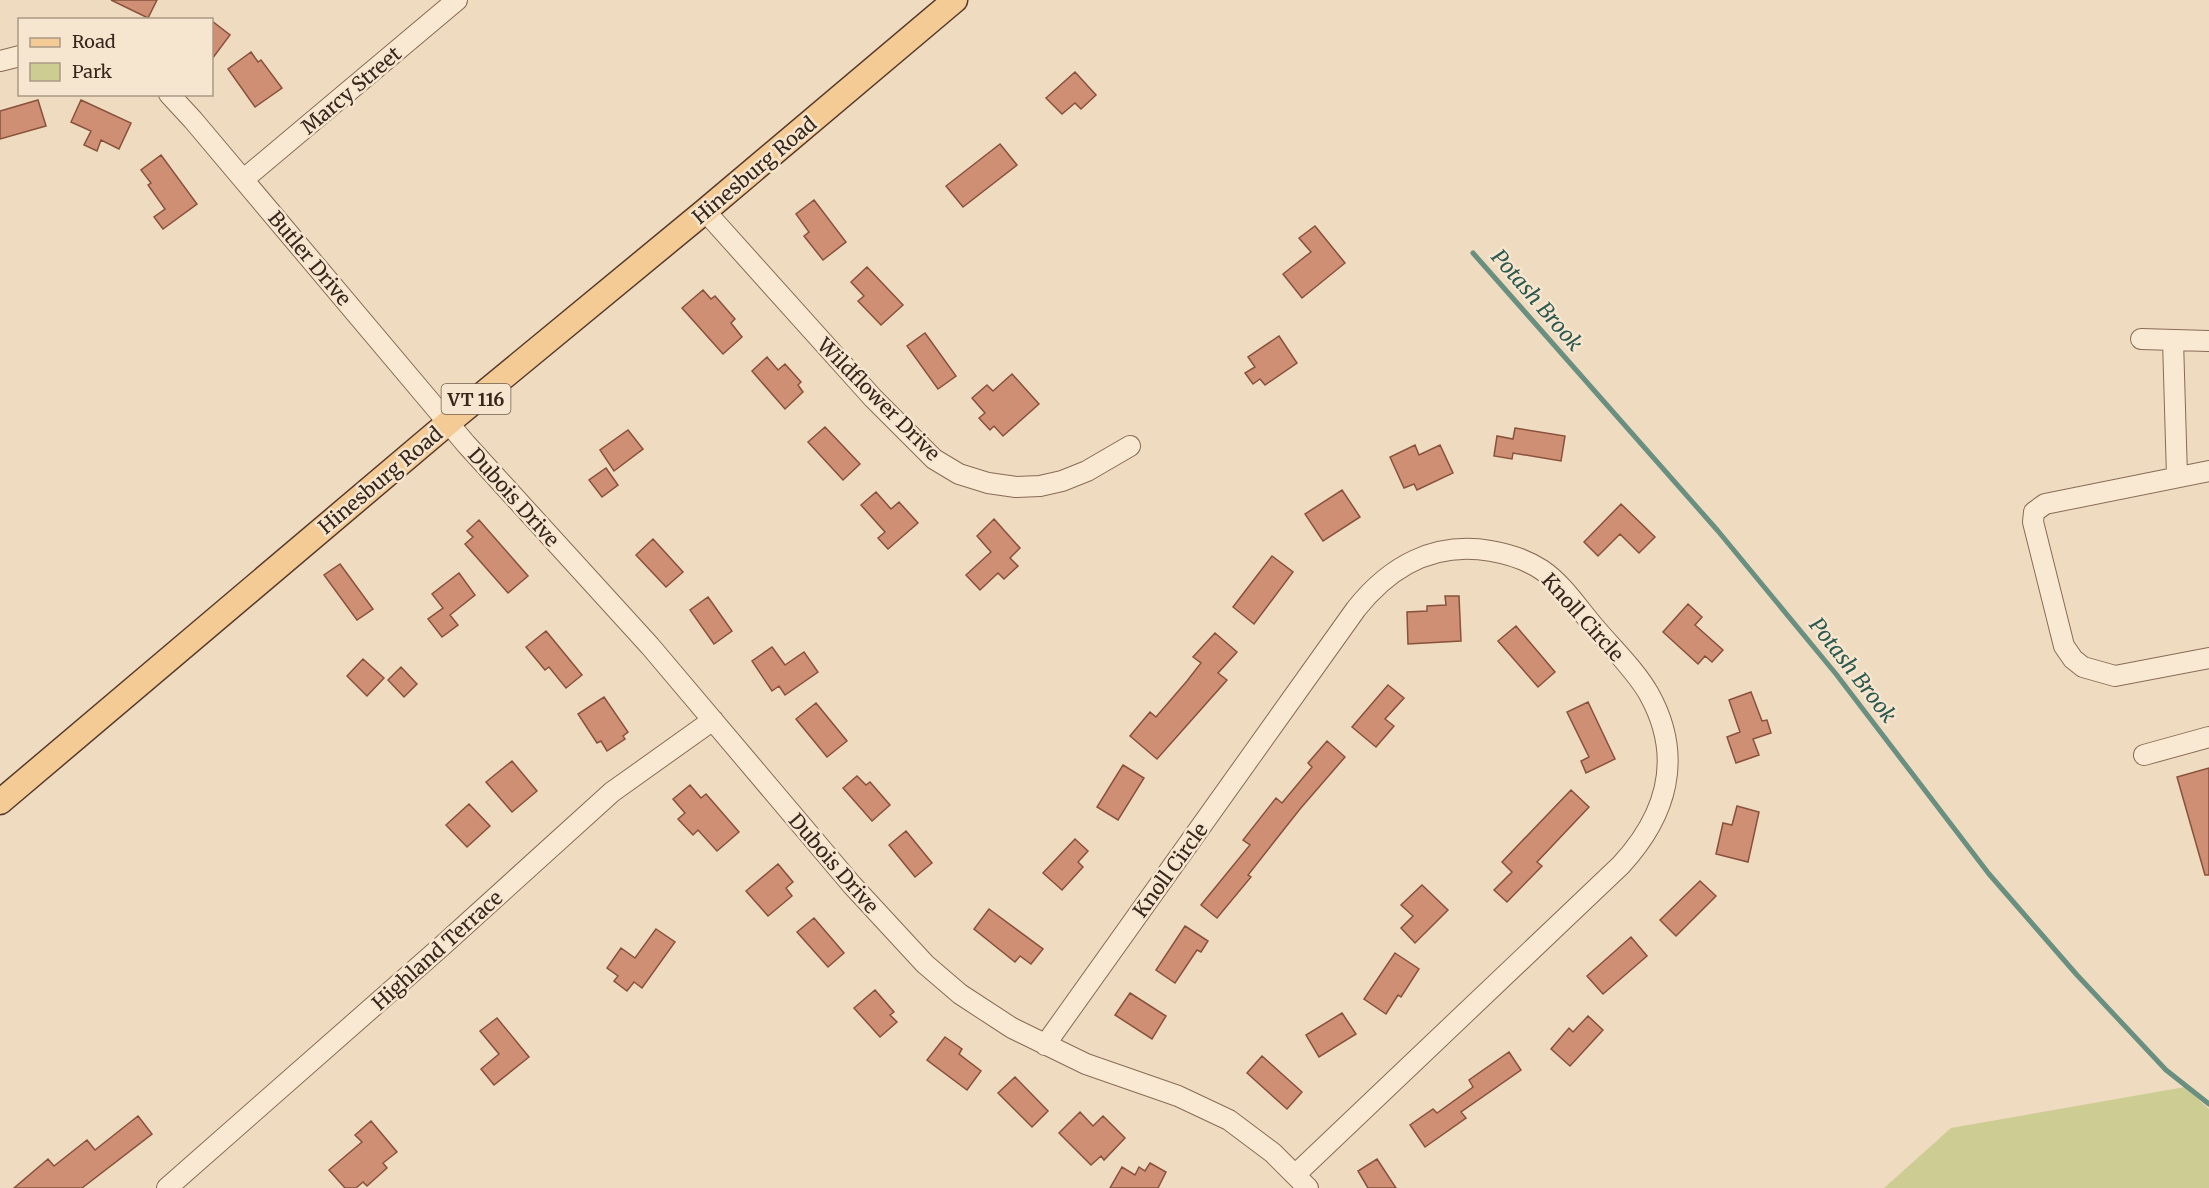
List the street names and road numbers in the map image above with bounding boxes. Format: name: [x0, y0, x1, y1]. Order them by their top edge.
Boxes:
street label: Marcy Street: [296, 41, 406, 139]
street label: Hinesburg Road: [687, 111, 821, 229]
street label: Butler Drive: [263, 206, 357, 310]
street label: Wildflower Drive: [812, 332, 946, 466]
road number: VT 116: [442, 384, 510, 414]
street label: Hinesburg Road: [313, 421, 447, 539]
street label: Dubois Drive: [463, 442, 565, 552]
street label: Knoll Circle: [1537, 568, 1629, 666]
street label: Dubois Drive: [784, 808, 884, 918]
street label: Knoll Circle: [1127, 818, 1213, 922]
street label: Highland Terrace: [367, 885, 507, 1015]

